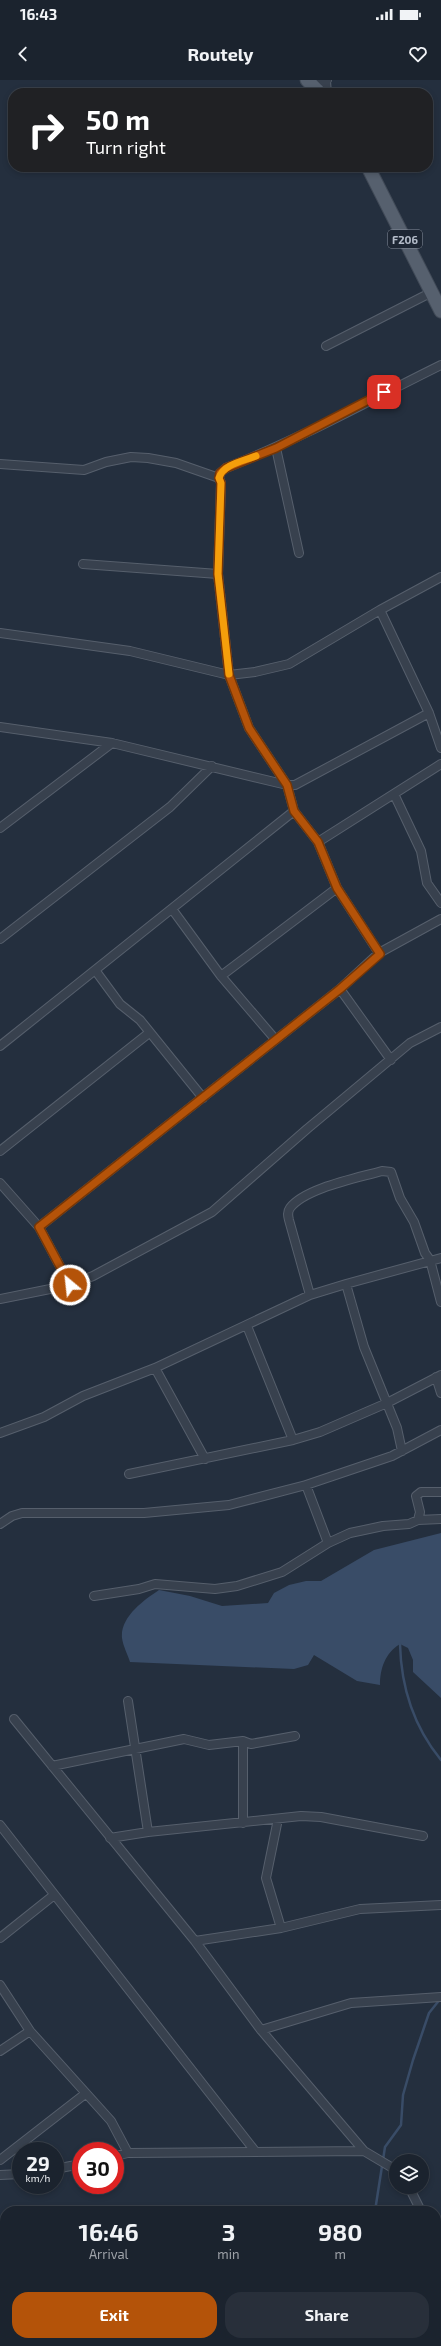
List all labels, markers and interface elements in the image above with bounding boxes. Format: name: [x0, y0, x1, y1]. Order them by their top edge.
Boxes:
text: 16:43: [20, 5, 57, 23]
icon: back: [12, 43, 34, 65]
text: Routely: [187, 43, 254, 65]
icon: heart: [407, 43, 429, 65]
text: 50 m: [86, 102, 150, 136]
icon: right: [20, 104, 72, 156]
text: Turn right: [86, 136, 166, 158]
road number: F206: [388, 230, 422, 248]
pin: [367, 375, 401, 409]
icon: arrive: [373, 381, 395, 403]
position arrow: [49, 1264, 91, 1306]
speed limit sign: 30: [72, 2142, 124, 2194]
text: 29: [26, 2151, 50, 2175]
map controls: [389, 2154, 429, 2194]
button: layers: [389, 2154, 429, 2194]
text: km/h: [26, 2172, 50, 2184]
text: 16:46: [79, 2217, 139, 2246]
text: 3: [222, 2217, 235, 2246]
text: 980: [318, 2217, 362, 2246]
text: Arrival: [89, 2246, 128, 2262]
text: min: [217, 2246, 240, 2262]
text: m: [335, 2246, 346, 2262]
button: Exit: [12, 2292, 217, 2338]
button: Share: [225, 2292, 429, 2338]

